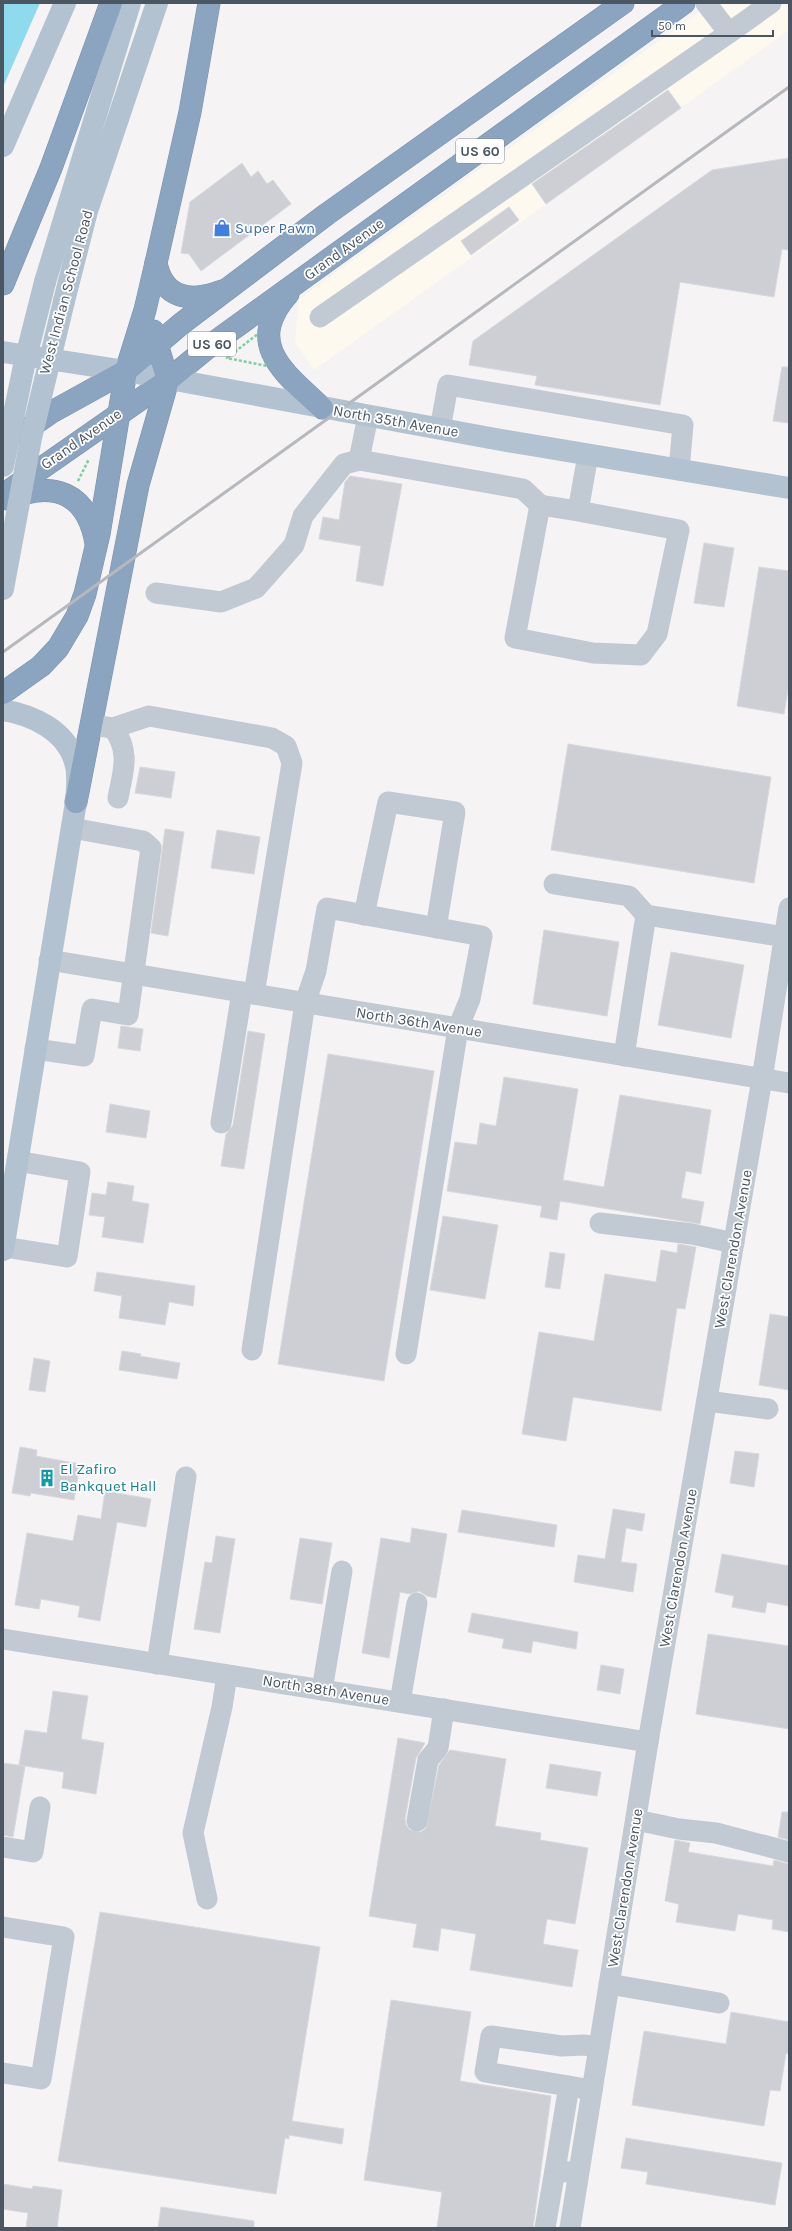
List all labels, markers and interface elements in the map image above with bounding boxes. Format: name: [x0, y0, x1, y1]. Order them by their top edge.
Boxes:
scale bar: [652, 12, 773, 38]
text: 50 m: [658, 19, 686, 33]
road number: US 60: [456, 139, 504, 163]
street label: West Indian School Road: [35, 208, 97, 376]
street label: Grand Avenue: [301, 214, 387, 284]
shop icon: Super Pawn: [212, 218, 232, 238]
place label: Super Pawn: [235, 219, 315, 237]
road number: US 60: [188, 332, 236, 356]
street label: North 35th Avenue: [332, 401, 460, 441]
street label: Grand Avenue: [37, 405, 125, 473]
street label: North 36th Avenue: [355, 1003, 483, 1041]
street label: West Clarendon Avenue: [710, 1168, 756, 1330]
place label: El Zafiro Bankquet Hall: [60, 1460, 157, 1495]
building icon: El Zafiro Bankquet Hall: [37, 1468, 57, 1488]
street label: West Clarendon Avenue: [655, 1487, 701, 1649]
street label: North 38th Avenue: [261, 1671, 391, 1709]
street label: West Clarendon Avenue: [604, 1807, 646, 1969]

